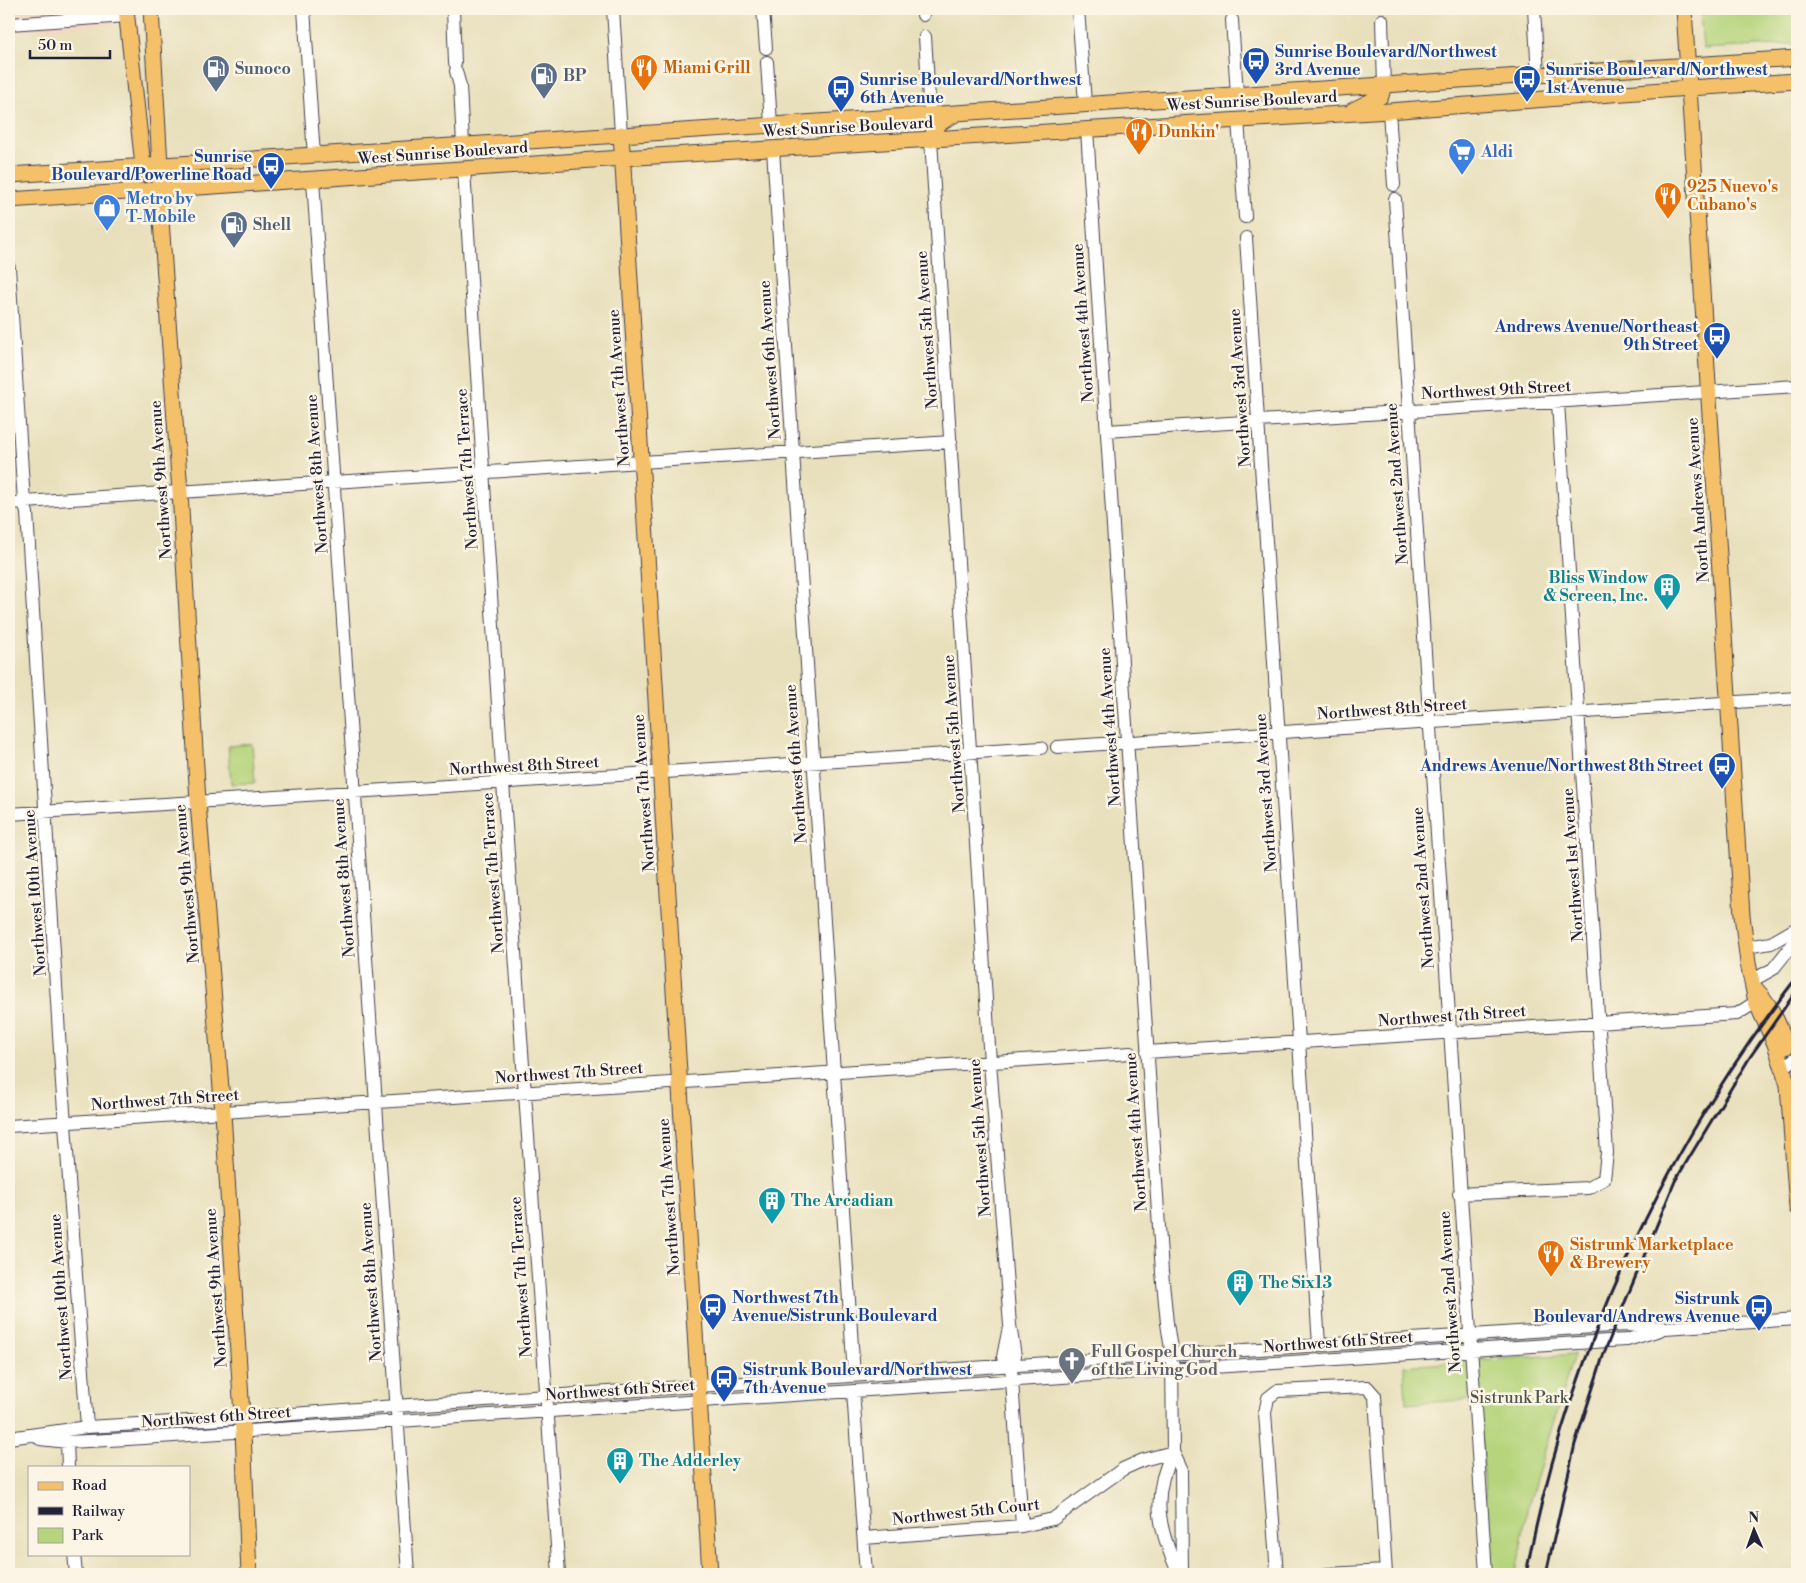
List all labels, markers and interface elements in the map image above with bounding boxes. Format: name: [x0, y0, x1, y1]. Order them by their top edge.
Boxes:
scale bar: [30, 28, 110, 60]
text: 50 m: [38, 36, 72, 55]
place label: Sunrise Boulevard/Northwest 3rd Avenue: [1275, 42, 1497, 80]
bus stop icon: Sunrise Boulevard/Northwest 3rd Avenue: [1241, 46, 1271, 85]
restaurant icon: Miami Grill: [629, 53, 659, 92]
fuel station icon: Sunoco: [201, 54, 231, 93]
place label: Miami Grill: [663, 58, 751, 78]
place label: Sunoco: [235, 59, 291, 79]
place label: Sunrise Boulevard/Northwest 1st Avenue: [1546, 60, 1768, 98]
fuel station icon: BP: [529, 61, 559, 100]
bus stop icon: Sunrise Boulevard/Northwest 1st Avenue: [1512, 64, 1542, 103]
place label: BP: [563, 66, 587, 86]
place label: Sunrise Boulevard/Northwest 6th Avenue: [860, 70, 1082, 108]
bus stop icon: Sunrise Boulevard/Northwest 6th Avenue: [826, 74, 856, 113]
street label: West Sunrise Boulevard: [1165, 87, 1338, 115]
street label: West Sunrise Boulevard: [761, 113, 934, 141]
restaurant icon: Dunkin': [1124, 117, 1154, 156]
place label: Dunkin': [1158, 122, 1219, 142]
street label: West Sunrise Boulevard: [356, 137, 529, 169]
supermarket icon: Aldi: [1447, 137, 1477, 176]
place label: Aldi: [1480, 142, 1513, 162]
place label: Sunrise Boulevard/Powerline Road: [51, 147, 252, 185]
bus stop icon: Sunrise Boulevard/Powerline Road: [256, 151, 286, 190]
place label: 925 Nuevo's Cubano's: [1687, 177, 1778, 215]
restaurant icon: 925 Nuevo's Cubano's: [1653, 181, 1683, 220]
place label: Metro by T-Mobile: [126, 189, 196, 227]
shop icon: Metro by T-Mobile: [92, 193, 122, 232]
fuel station icon: Shell: [219, 210, 249, 249]
place label: Shell: [253, 215, 292, 235]
street label: Northwest 4th Avenue: [1067, 243, 1099, 403]
street label: Northwest 5th Avenue: [911, 250, 943, 410]
street label: Northwest 6th Avenue: [754, 280, 786, 440]
street label: Northwest 3rd Avenue: [1224, 308, 1256, 468]
street label: Northwest 7th Avenue: [604, 309, 634, 467]
place label: Andrews Avenue/Northeast 9th Street: [1494, 317, 1698, 355]
bus stop icon: Andrews Avenue/Northeast 9th Street: [1702, 321, 1732, 360]
street label: Northwest 9th Street: [1420, 376, 1572, 404]
street label: Northwest 7th Terrace: [451, 388, 483, 550]
street label: Northwest 8th Avenue: [301, 394, 333, 554]
street label: Northwest 9th Avenue: [145, 400, 177, 560]
street label: Northwest 2nd Avenue: [1381, 402, 1413, 566]
street label: North Andrews Avenue: [1682, 417, 1714, 583]
place label: Bliss Window & Screen, Inc.: [1543, 568, 1649, 606]
building icon: Bliss Window & Screen, Inc.: [1652, 572, 1682, 611]
street label: Northwest 4th Avenue: [1094, 647, 1126, 807]
street label: Northwest 5th Avenue: [938, 654, 970, 814]
street label: Northwest 6th Avenue: [780, 684, 812, 844]
street label: Northwest 8th Street: [1316, 694, 1468, 724]
street label: Northwest 3rd Avenue: [1250, 713, 1282, 873]
street label: Northwest 7th Avenue: [629, 714, 659, 872]
bus stop icon: Andrews Avenue/Northwest 8th Street: [1707, 751, 1737, 790]
street label: Northwest 8th Street: [448, 752, 600, 780]
place label: Andrews Avenue/Northwest 8th Street: [1419, 756, 1703, 776]
street label: Northwest 1st Avenue: [1558, 787, 1588, 943]
street label: Northwest 7th Terrace: [477, 792, 509, 954]
street label: Northwest 8th Avenue: [328, 798, 360, 958]
street label: Northwest 9th Avenue: [170, 804, 204, 964]
street label: Northwest 2nd Avenue: [1407, 806, 1439, 970]
street label: Northwest 10th Avenue: [19, 809, 51, 977]
street label: Northwest 7th Street: [1377, 1001, 1527, 1031]
street label: Northwest 4th Avenue: [1120, 1052, 1152, 1212]
street label: Northwest 7th Street: [494, 1058, 644, 1088]
street label: Northwest 5th Avenue: [964, 1058, 996, 1218]
street label: Northwest 7th Street: [90, 1085, 240, 1115]
street label: Northwest 7th Avenue: [654, 1118, 684, 1276]
building icon: The Arcadian: [757, 1186, 787, 1225]
place label: The Arcadian: [791, 1191, 894, 1211]
street label: Northwest 7th Terrace: [505, 1196, 537, 1358]
street label: Northwest 8th Avenue: [355, 1202, 387, 1362]
street label: Northwest 9th Avenue: [200, 1208, 232, 1368]
street label: Northwest 2nd Avenue: [1434, 1210, 1466, 1374]
street label: Northwest 10th Avenue: [45, 1213, 77, 1381]
place label: Sistrunk Marketplace & Brewery: [1570, 1235, 1734, 1273]
restaurant icon: Sistrunk Marketplace & Brewery: [1536, 1239, 1566, 1278]
building icon: The Six13: [1225, 1268, 1255, 1307]
place label: The Six13: [1259, 1273, 1333, 1293]
place label: Northwest 7th Avenue/Sistrunk Boulevard: [731, 1288, 938, 1326]
place label: Sistrunk Boulevard/Andrews Avenue: [1533, 1289, 1741, 1327]
bus stop icon: Northwest 7th Avenue/Sistrunk Boulevard: [698, 1292, 728, 1331]
bus stop icon: Sistrunk Boulevard/Andrews Avenue: [1744, 1293, 1774, 1332]
street label: Northwest 6th Street: [1262, 1327, 1414, 1357]
place label: Full Gospel Church of the Living God: [1091, 1342, 1237, 1380]
church icon: Full Gospel Church of the Living God: [1057, 1346, 1087, 1385]
place label: Sistrunk Boulevard/Northwest 7th Avenue: [743, 1360, 972, 1398]
bus stop icon: Sistrunk Boulevard/Northwest 7th Avenue: [709, 1364, 739, 1403]
street label: Northwest 6th Street: [544, 1375, 696, 1405]
park label: Sistrunk Park: [1470, 1388, 1570, 1408]
street label: Northwest 6th Street: [140, 1402, 292, 1432]
building icon: The Adderley: [605, 1446, 635, 1485]
place label: The Adderley: [639, 1451, 742, 1471]
legend: [28, 1466, 190, 1556]
text: Road: [72, 1476, 107, 1495]
street label: Northwest 5th Court: [891, 1494, 1041, 1530]
text: Railway: [72, 1502, 126, 1521]
north arrow: [1728, 1506, 1778, 1556]
text: N: [1748, 1509, 1759, 1527]
text: Park: [72, 1526, 104, 1545]

